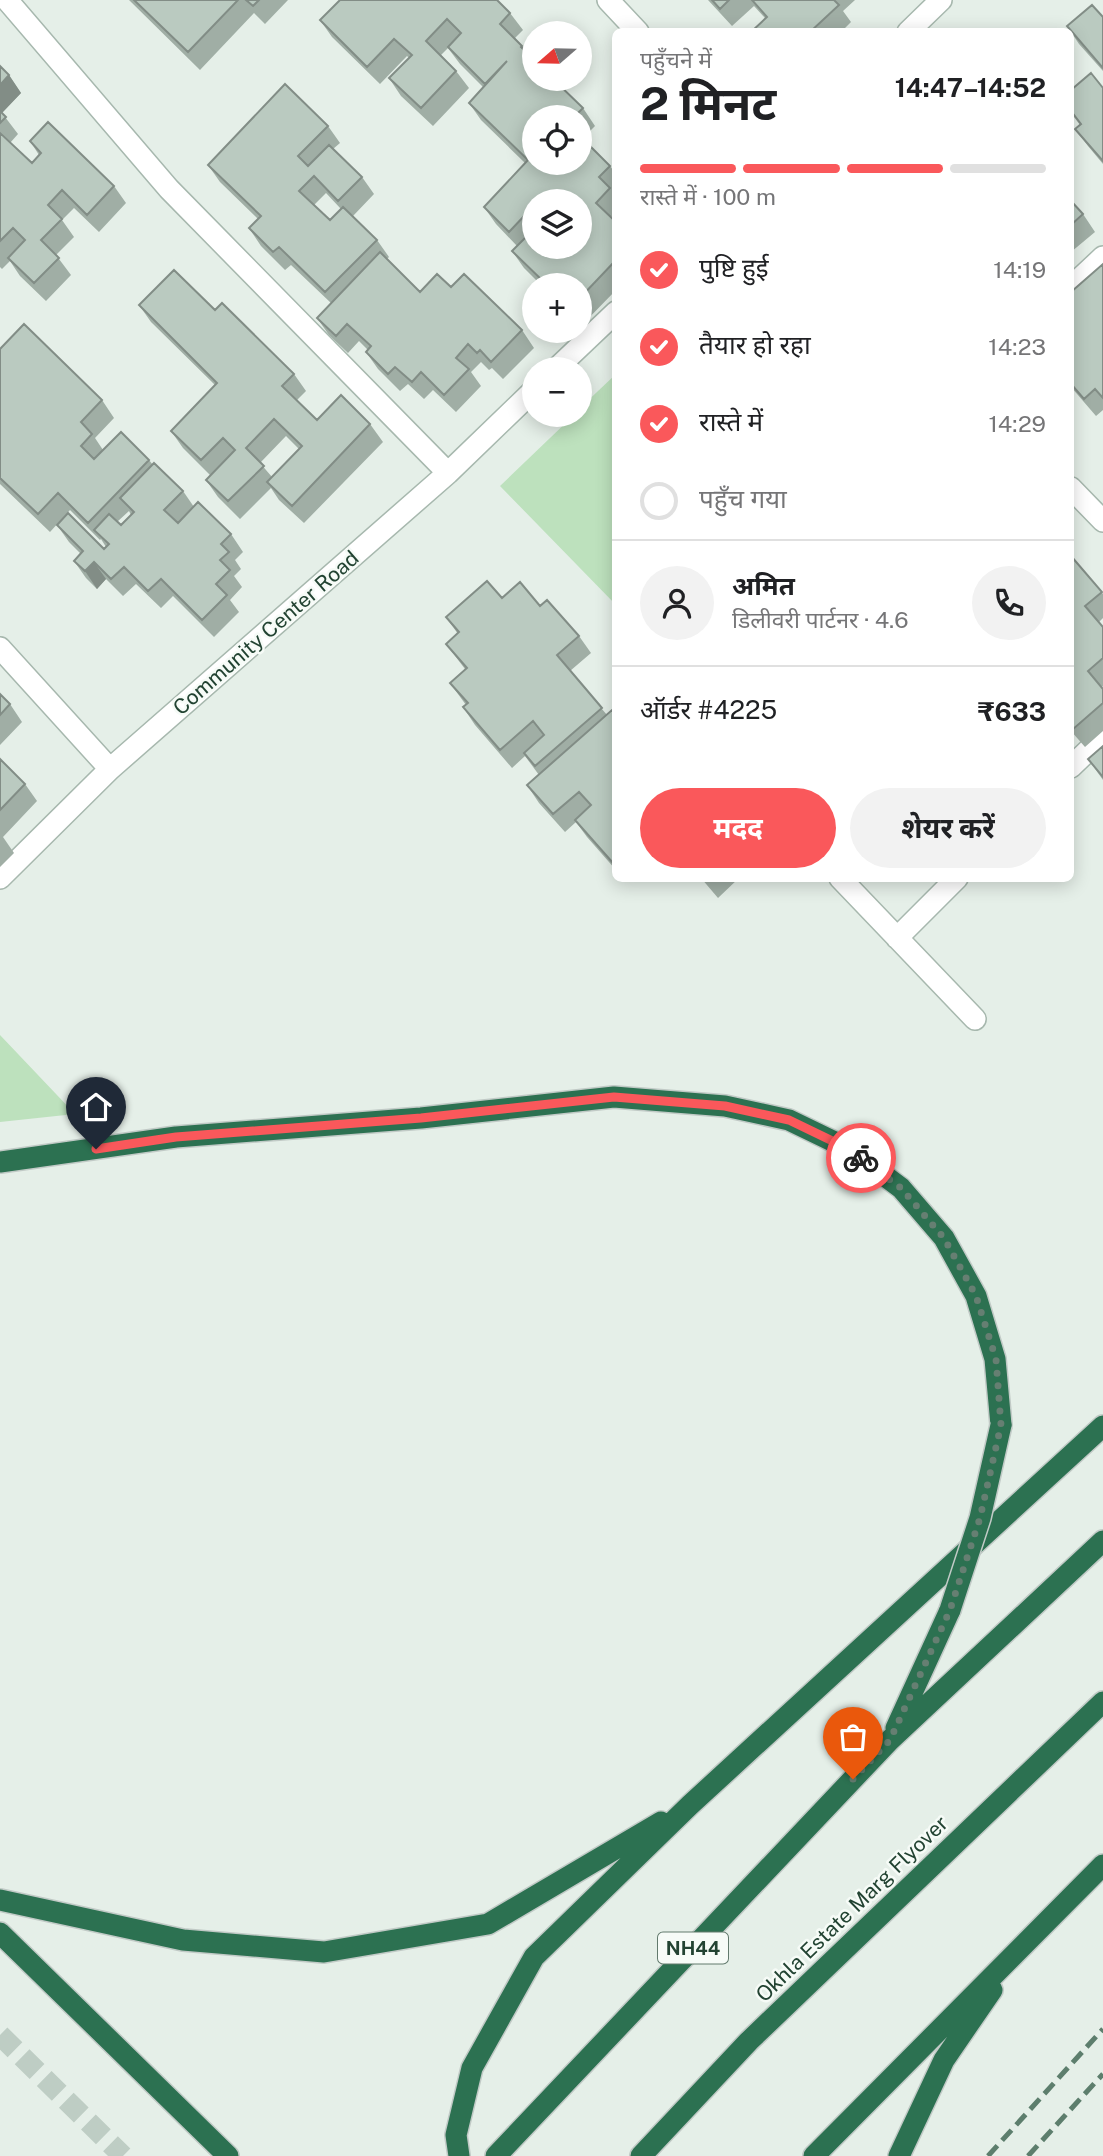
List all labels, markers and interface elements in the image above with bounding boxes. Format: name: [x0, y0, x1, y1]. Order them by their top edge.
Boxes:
north arrow: [522, 21, 592, 91]
map controls: [522, 21, 592, 427]
text: पहुँचने में: [640, 46, 712, 73]
text: 14:47–14:52: [895, 72, 1046, 103]
text: 2 मिनट: [640, 76, 776, 130]
button: locate: [522, 105, 592, 175]
text: रास्ते में · 100 m: [640, 183, 776, 210]
button: layers: [522, 189, 592, 259]
icon: check: [640, 251, 678, 289]
text: पुष्टि हुई: [699, 252, 769, 283]
text: 14:19: [993, 256, 1046, 283]
button: +: [522, 273, 592, 343]
icon: check: [640, 328, 678, 366]
text: तैयार हो रहा: [699, 329, 811, 360]
text: 14:23: [988, 333, 1046, 360]
button: −: [522, 357, 592, 427]
icon: check: [640, 405, 678, 443]
text: रास्ते में: [699, 406, 763, 437]
text: 14:29: [988, 410, 1046, 437]
text: पहुँच गया: [699, 483, 787, 514]
street label: Community Center Road: [168, 545, 364, 720]
button: person: [640, 566, 714, 640]
button: phone: [972, 566, 1046, 640]
text: अमित: [732, 570, 795, 601]
text: डिलीवरी पार्टनर · 4.6: [732, 606, 909, 633]
text: ऑर्डर #4225: [640, 694, 777, 725]
text: ₹633: [978, 696, 1046, 727]
button: मदद: [640, 788, 836, 868]
button: शेयर करें: [850, 788, 1046, 868]
pin: [66, 1077, 126, 1149]
icon: home: [77, 1088, 115, 1126]
courier: [826, 1123, 896, 1193]
icon: bike: [842, 1139, 880, 1177]
pin: [823, 1707, 883, 1779]
icon: bag: [834, 1718, 872, 1756]
street label: Okhla Estate Marg Flyover: [750, 1810, 953, 2007]
road number: NH44: [658, 1932, 728, 1964]

